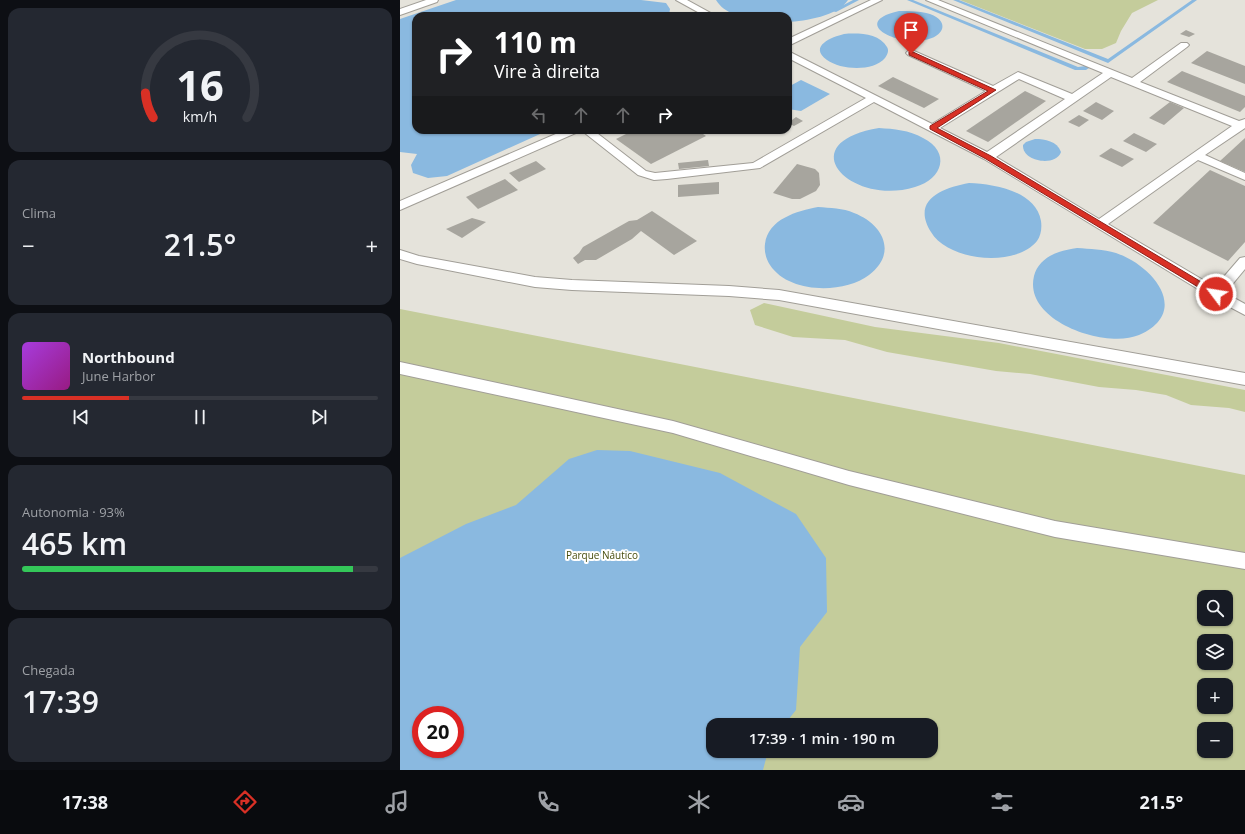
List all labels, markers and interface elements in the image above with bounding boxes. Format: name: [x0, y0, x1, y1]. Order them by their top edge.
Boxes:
pin: [894, 13, 928, 54]
icon: arrive: [900, 19, 922, 41]
text: 110 m: [494, 23, 577, 61]
icon: right: [428, 28, 480, 80]
text: 16: [176, 57, 224, 113]
text: Vire à direita: [494, 59, 600, 83]
icon: left: [528, 104, 550, 126]
icon: ahead: [570, 104, 592, 126]
icon: ahead: [612, 104, 634, 126]
icon: right: [654, 104, 676, 126]
text: km/h: [183, 107, 217, 126]
text: Clima: [22, 204, 56, 222]
text: 21.5°: [164, 224, 236, 265]
text: −: [22, 230, 35, 260]
text: +: [365, 230, 378, 260]
position arrow: [1195, 273, 1237, 315]
text: Northbound: [82, 347, 175, 367]
text: June Harbor: [82, 367, 155, 385]
icon: previous: [70, 406, 92, 428]
icon: pause: [189, 406, 211, 428]
icon: next: [308, 406, 330, 428]
text: Autonomia · 93%: [22, 503, 125, 521]
text: 465 km: [22, 523, 127, 564]
park label: Parque Náutico: [566, 548, 638, 562]
map controls: [1197, 590, 1233, 758]
button: search: [1197, 590, 1233, 626]
button: layers: [1197, 634, 1233, 670]
text: Chegada: [22, 661, 75, 679]
button: +: [1197, 678, 1233, 714]
text: 17:39: [22, 681, 99, 722]
speed limit sign: 20: [412, 706, 464, 758]
button: −: [1197, 722, 1233, 758]
text: 17:39 · 1 min · 190 m: [749, 728, 895, 748]
icon: directions: [231, 788, 259, 816]
icon: music: [383, 788, 411, 816]
icon: phone: [534, 788, 562, 816]
icon: climate: [685, 788, 713, 816]
icon: car: [837, 788, 865, 816]
icon: filters: [988, 788, 1016, 816]
text: 17:38: [62, 790, 108, 814]
text: 21.5°: [1140, 790, 1183, 814]

